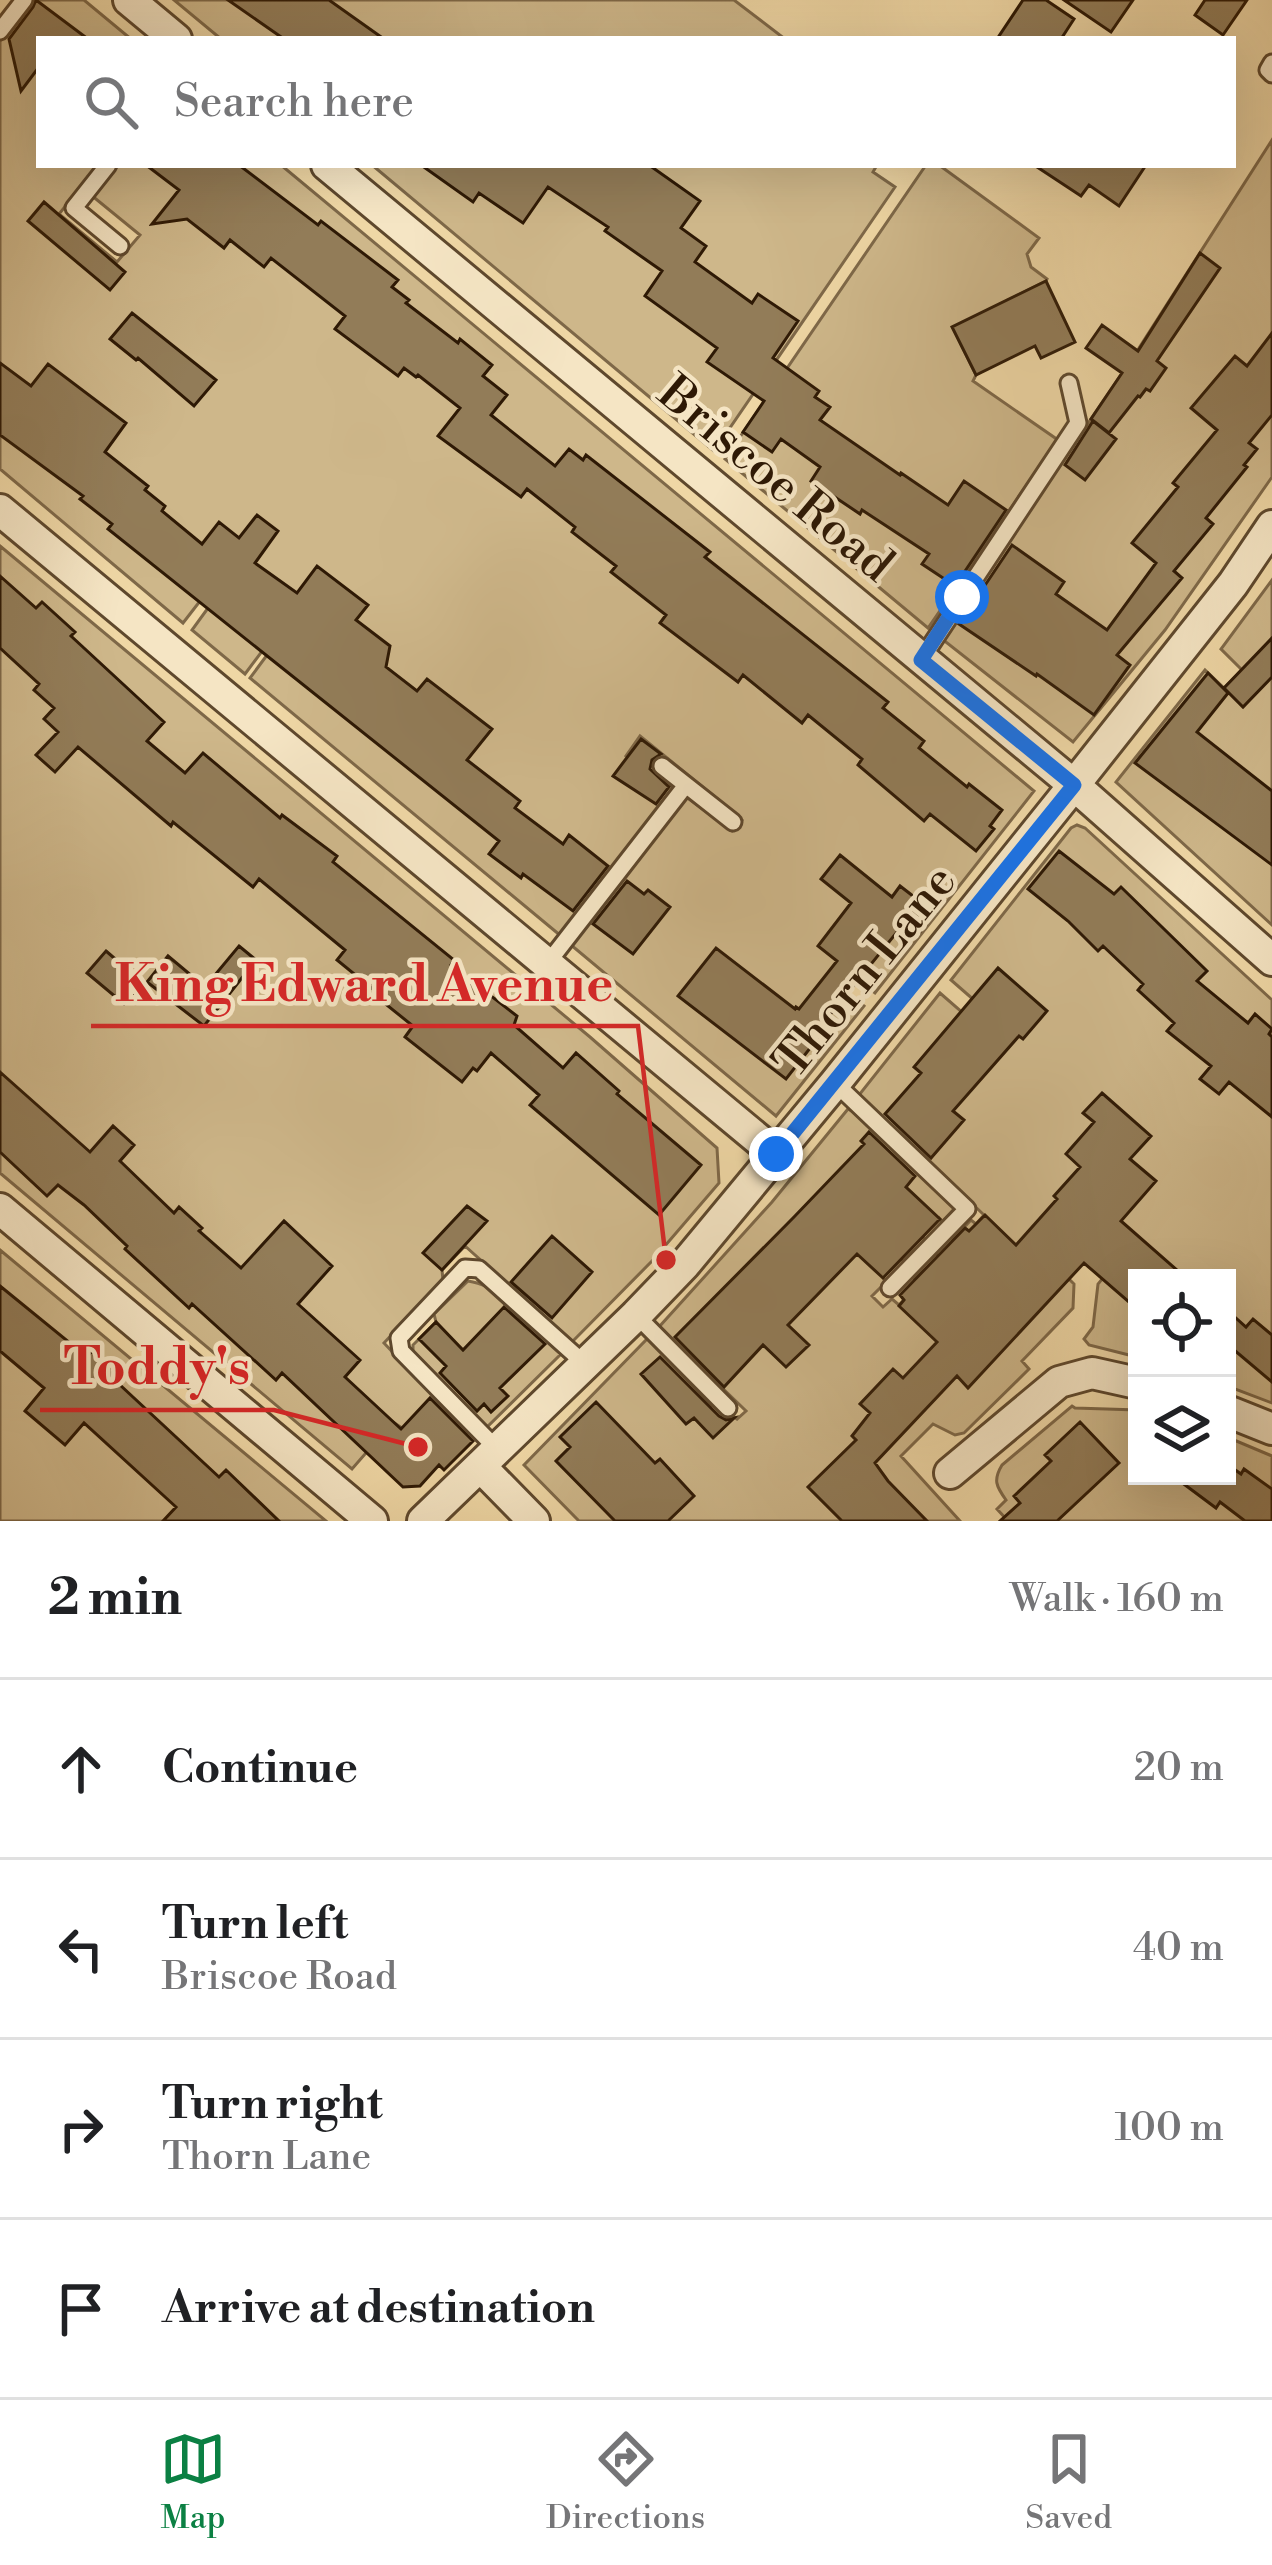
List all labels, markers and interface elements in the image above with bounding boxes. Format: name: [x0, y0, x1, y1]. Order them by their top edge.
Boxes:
search box: [36, 36, 1236, 168]
icon: search: [78, 69, 144, 135]
text: Search here: [174, 74, 414, 131]
street label: Briscoe Road: [644, 364, 905, 596]
route start: [935, 570, 989, 624]
street label: Thorn Lane: [762, 853, 970, 1091]
callout: King Edward Avenue: [91, 939, 638, 1026]
text: King Edward Avenue: [115, 954, 613, 1018]
route end: [749, 1127, 803, 1181]
map controls: [1128, 1269, 1236, 1485]
button: locate: [1128, 1269, 1236, 1377]
callout: Toddy's: [40, 1323, 274, 1410]
text: Toddy's: [64, 1337, 250, 1401]
button: layers: [1128, 1377, 1236, 1485]
text: 2 min: [48, 1567, 182, 1631]
text: Walk · 160 m: [1010, 1575, 1224, 1624]
icon: ahead: [48, 1736, 114, 1802]
text: Continue: [162, 1740, 358, 1797]
text: 20 m: [1134, 1744, 1224, 1793]
text: Turn left: [162, 1896, 348, 1953]
icon: left: [48, 1916, 114, 1982]
text: 40 m: [1133, 1924, 1224, 1973]
text: Briscoe Road: [162, 1953, 397, 2002]
text: Turn right: [162, 2076, 383, 2133]
icon: right: [48, 2096, 114, 2162]
text: 100 m: [1115, 2104, 1224, 2153]
text: Thorn Lane: [162, 2133, 371, 2182]
icon: arrive: [48, 2276, 114, 2342]
text: Arrive at destination: [162, 2280, 595, 2337]
tab: Map: [160, 2426, 226, 2539]
tab: Directions: [546, 2426, 705, 2539]
tab: Saved: [1025, 2426, 1112, 2539]

